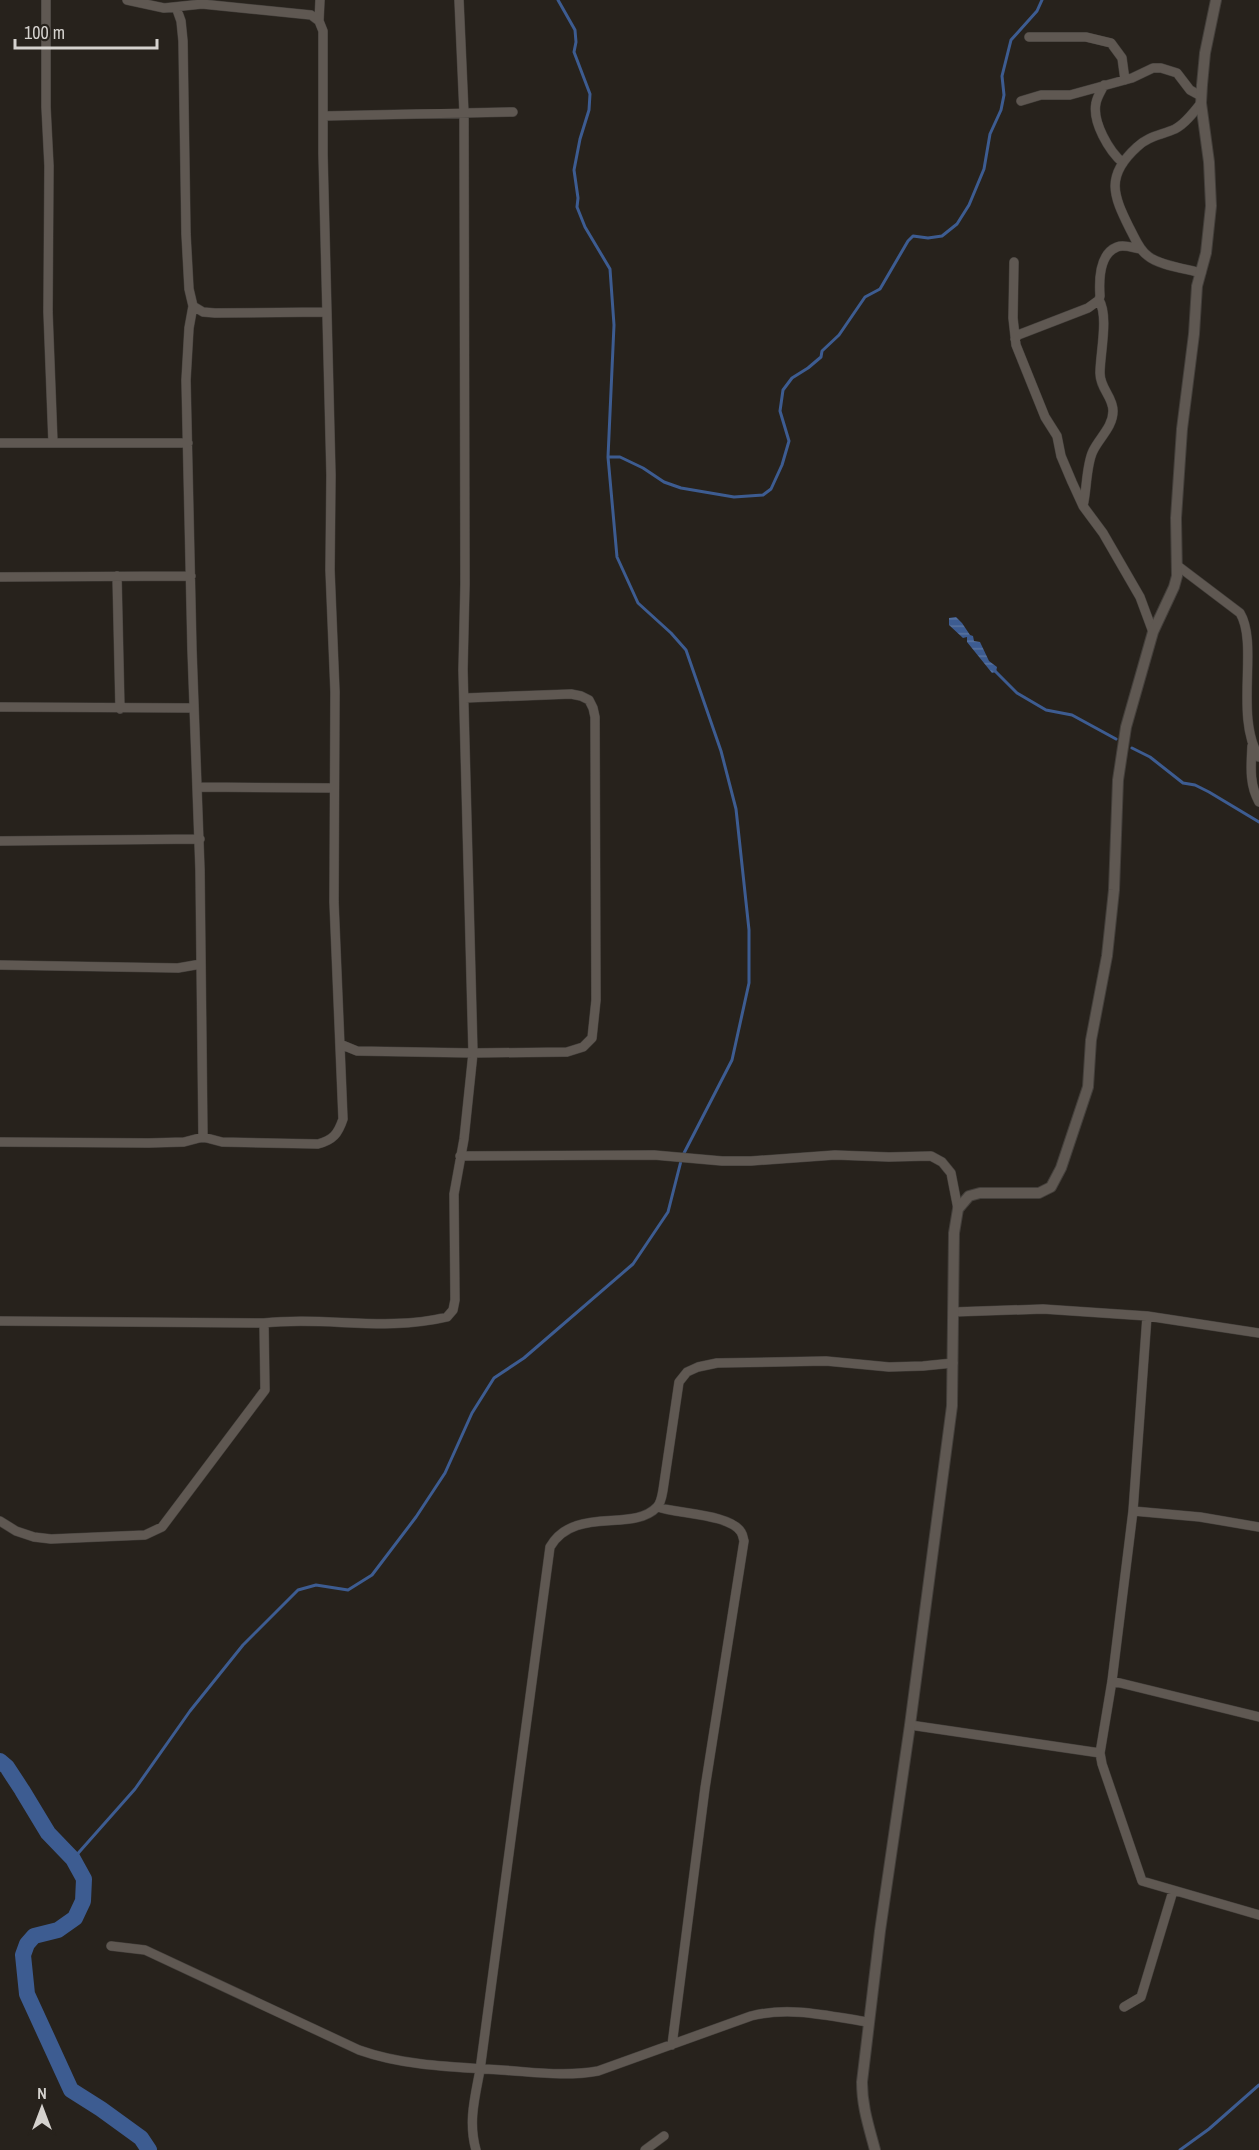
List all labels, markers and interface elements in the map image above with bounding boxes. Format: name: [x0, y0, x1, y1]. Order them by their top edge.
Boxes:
scale bar: [15, 12, 158, 50]
text: 100 m: [24, 20, 65, 45]
north arrow: [12, 2078, 72, 2138]
text: N: [37, 2082, 47, 2104]

